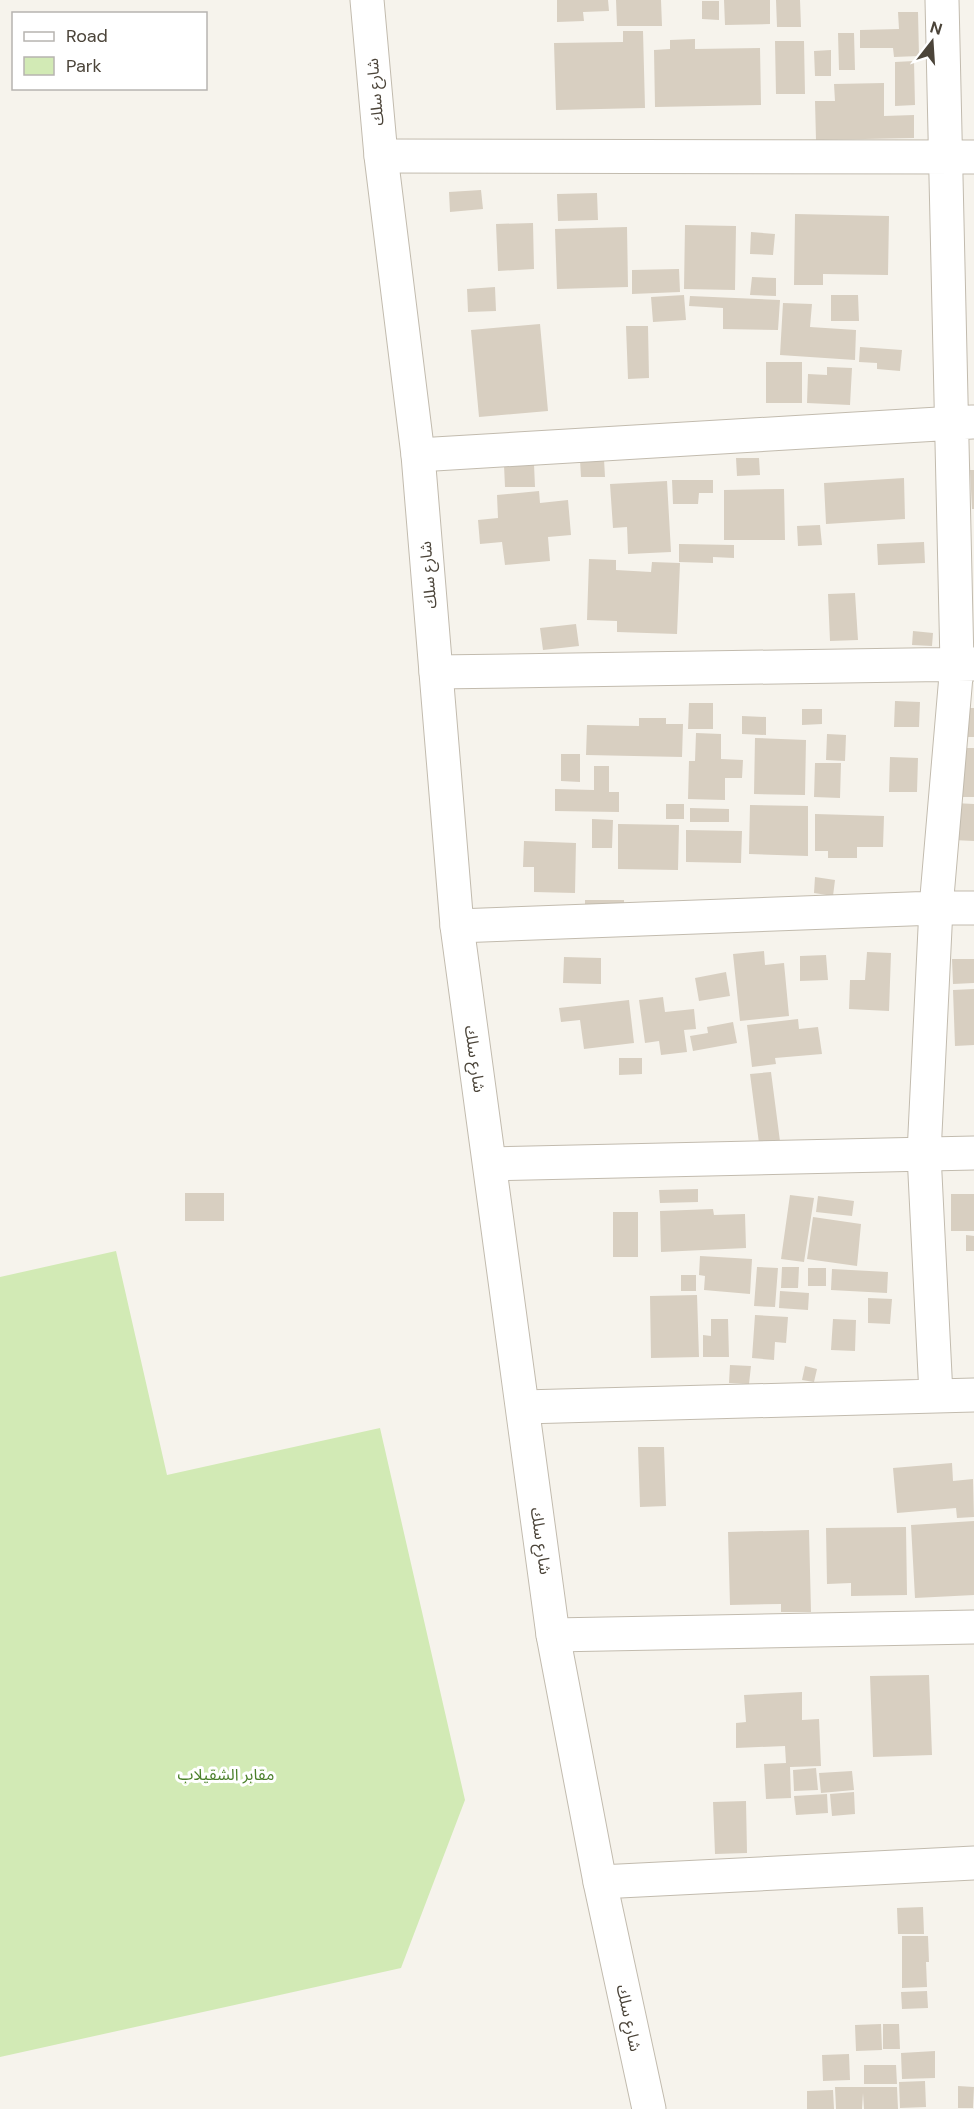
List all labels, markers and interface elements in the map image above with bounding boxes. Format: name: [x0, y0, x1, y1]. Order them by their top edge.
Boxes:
legend: [12, 12, 207, 90]
north arrow: [902, 12, 962, 72]
text: N: [928, 16, 945, 40]
text: Road: [66, 24, 108, 48]
text: Park: [66, 54, 102, 78]
street label: شارع سلك: [362, 57, 390, 127]
street label: شارع سلك: [415, 540, 443, 610]
street label: شارع سلك: [458, 1024, 490, 1094]
street label: شارع سلك: [524, 1506, 556, 1576]
park label: مقابر الشقيلاب: [178, 1764, 274, 1785]
street label: شارع سلك: [610, 1983, 646, 2054]

